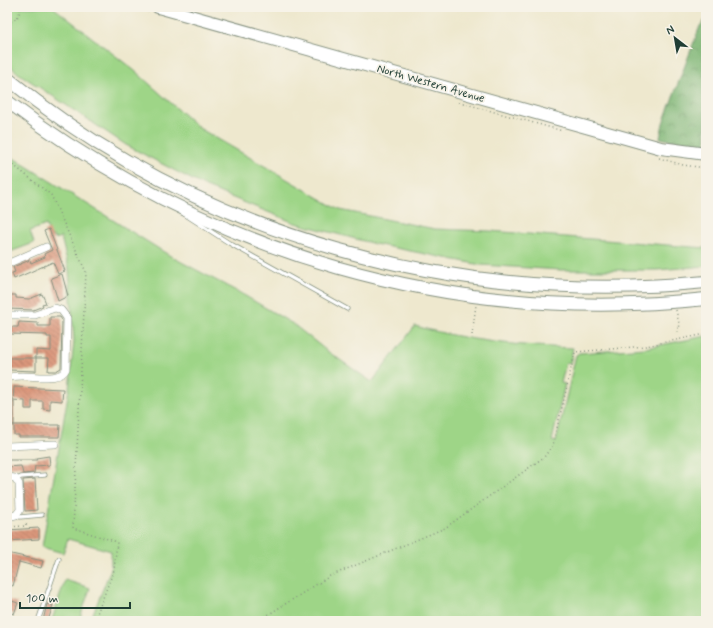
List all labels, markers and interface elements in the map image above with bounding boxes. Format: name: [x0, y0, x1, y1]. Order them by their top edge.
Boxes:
north arrow: [655, 18, 695, 58]
text: N: [664, 22, 677, 38]
street label: North Western Avenue: [375, 61, 486, 107]
scale bar: [20, 584, 130, 610]
text: 100 m: [26, 591, 58, 607]

